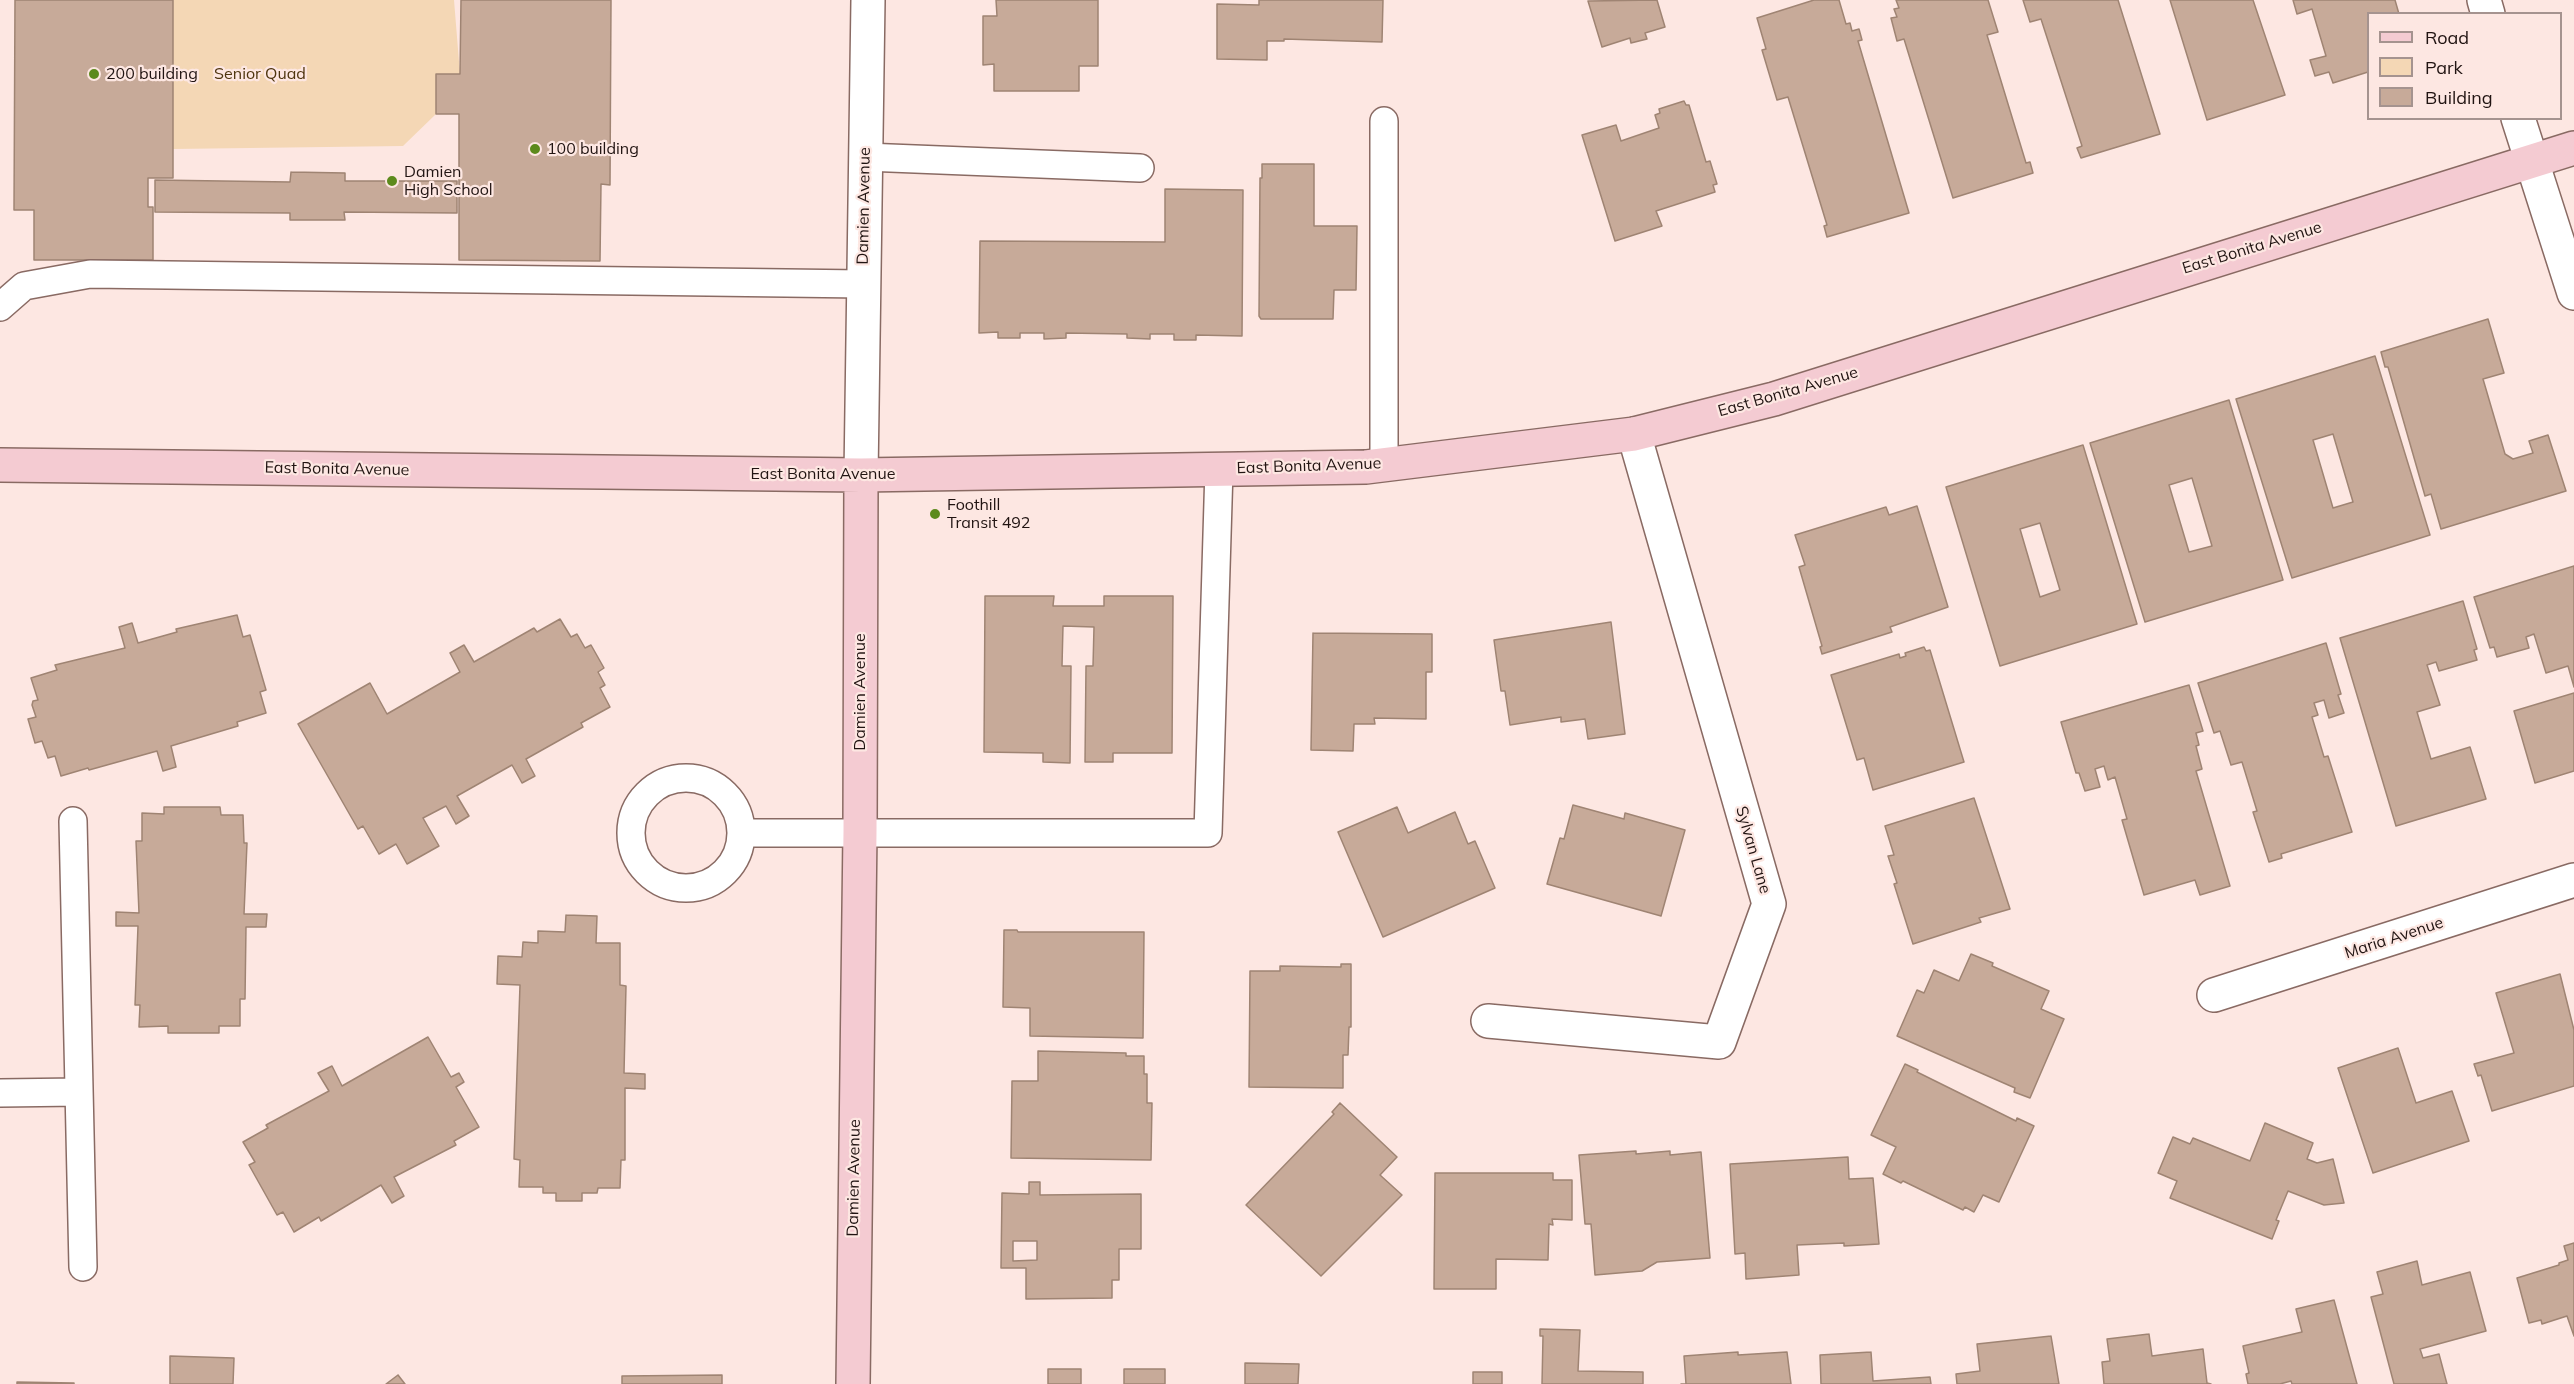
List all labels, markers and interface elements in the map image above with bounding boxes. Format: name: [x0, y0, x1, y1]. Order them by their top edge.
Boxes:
legend: [2367, 12, 2562, 120]
text: Road: [2425, 26, 2469, 49]
text: Park: [2425, 56, 2463, 79]
place label: 200 building: [106, 64, 198, 84]
park label: Senior Quad: [214, 64, 306, 84]
marker: 200 building: [87, 67, 101, 81]
text: Building: [2425, 86, 2493, 109]
place label: 100 building: [547, 139, 639, 159]
marker: 100 building: [528, 142, 542, 156]
street label: Damien Avenue: [853, 147, 875, 265]
place label: Damien High School: [404, 162, 493, 200]
marker: Damien High School: [385, 174, 399, 188]
street label: East Bonita Avenue: [2180, 218, 2324, 278]
street label: East Bonita Avenue: [1716, 363, 1860, 421]
street label: East Bonita Avenue: [1236, 454, 1382, 478]
street label: East Bonita Avenue: [264, 458, 410, 480]
street label: East Bonita Avenue: [751, 464, 895, 484]
place label: Foothill Transit 492: [947, 495, 1030, 533]
marker: Foothill Transit 492: [928, 507, 942, 521]
street label: Damien Avenue: [850, 633, 870, 751]
street label: Sylvan Lane: [1731, 804, 1775, 896]
street label: Maria Avenue: [2342, 913, 2446, 963]
street label: Damien Avenue: [843, 1119, 865, 1237]

